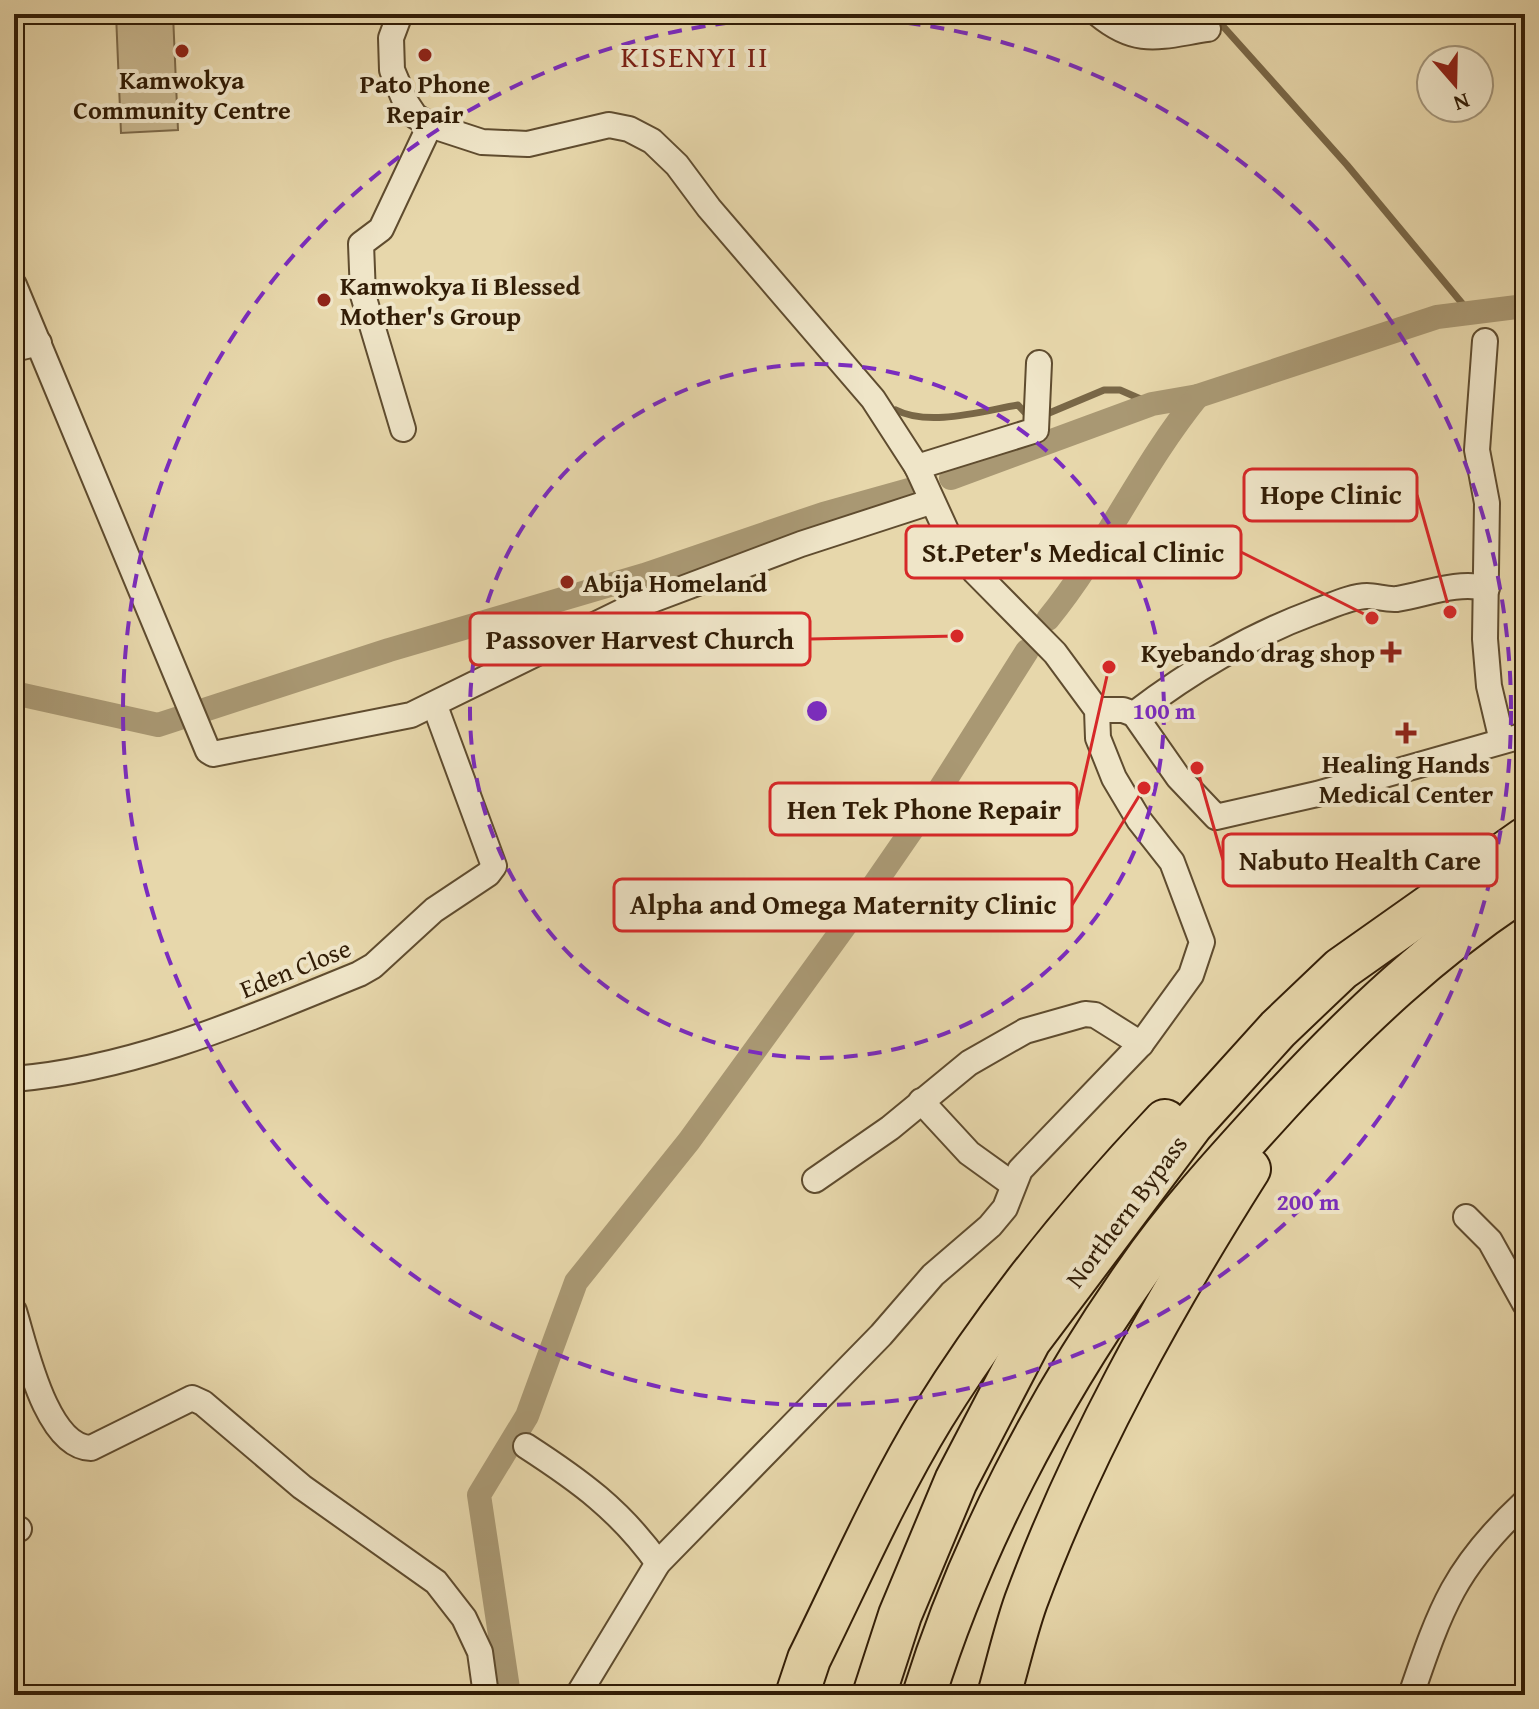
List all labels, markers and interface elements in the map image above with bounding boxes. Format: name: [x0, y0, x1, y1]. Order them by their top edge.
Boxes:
district label: KISENYI II: [621, 34, 769, 78]
marker: Kamwokya Community Centre: [173, 42, 191, 60]
north arrow: [1415, 44, 1495, 124]
marker: Pato Phone Repair: [416, 46, 434, 64]
place label: Kamwokya Community Centre: [73, 60, 291, 129]
place label: Pato Phone Repair: [360, 64, 490, 133]
text: N: [1449, 85, 1474, 120]
place label: Kamwokya Ii Blessed Mother's Group: [340, 266, 581, 335]
marker: Kamwokya Ii Blessed Mother's Group: [315, 291, 333, 309]
callout: Hope Clinic: [1244, 469, 1417, 521]
text: Hope Clinic: [1260, 473, 1402, 514]
callout: St.Peter's Medical Clinic: [906, 526, 1241, 578]
text: St.Peter's Medical Clinic: [922, 531, 1224, 572]
place label: Abija Homeland: [583, 563, 767, 602]
marker: Abija Homeland: [558, 573, 576, 591]
callout: Passover Harvest Church: [470, 613, 810, 665]
text: Passover Harvest Church: [486, 618, 795, 659]
place label: Kyebando drag shop: [1141, 633, 1375, 672]
marker: Kyebando drag shop: [1382, 643, 1400, 661]
text: 100 m: [1132, 693, 1196, 728]
centre of rings: [803, 697, 831, 725]
marker: Healing Hands Medical Center: [1395, 722, 1417, 744]
place label: Healing Hands Medical Center: [1319, 744, 1493, 813]
callout: Hen Tek Phone Repair: [770, 783, 1077, 835]
text: Hen Tek Phone Repair: [787, 788, 1061, 829]
callout: Nabuto Health Care: [1223, 834, 1497, 886]
text: Nabuto Health Care: [1239, 839, 1481, 880]
callout: Alpha and Omega Maternity Clinic: [614, 879, 1072, 931]
text: Alpha and Omega Maternity Clinic: [630, 883, 1056, 924]
street label: Eden Close: [234, 928, 356, 1008]
street label: Northern Bypass: [1055, 1126, 1197, 1296]
text: 200 m: [1276, 1184, 1340, 1219]

